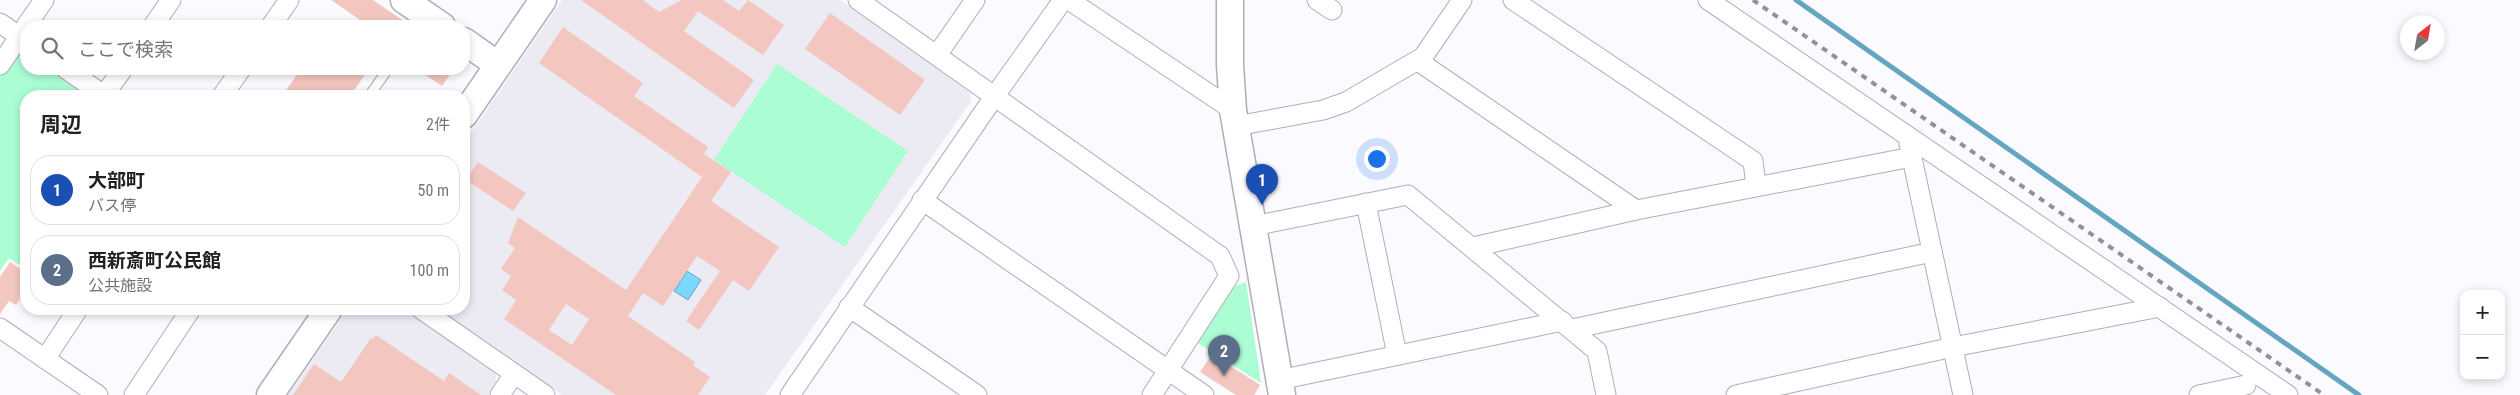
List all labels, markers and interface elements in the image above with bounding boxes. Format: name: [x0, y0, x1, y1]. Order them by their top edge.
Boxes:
north arrow: [2400, 15, 2445, 60]
search box: [20, 20, 470, 75]
icon: search: [38, 34, 66, 62]
text: ここで検索: [78, 38, 173, 61]
text: 周辺: [40, 113, 82, 137]
text: 2件: [426, 115, 450, 134]
your location: [1364, 146, 1390, 172]
pin: 1: [1246, 164, 1278, 205]
text: 大部町: [88, 169, 145, 192]
text: 1: [53, 181, 61, 200]
text: 50 m: [417, 181, 449, 200]
text: バス停: [88, 196, 136, 215]
text: 西新斎町公民館: [88, 249, 221, 272]
text: 2: [53, 261, 61, 280]
text: 100 m: [410, 261, 449, 280]
text: 公共施設: [88, 276, 152, 295]
map controls: [2460, 290, 2505, 380]
button: +: [2460, 290, 2505, 335]
pin: 2: [1208, 335, 1240, 376]
button: −: [2460, 335, 2505, 380]

